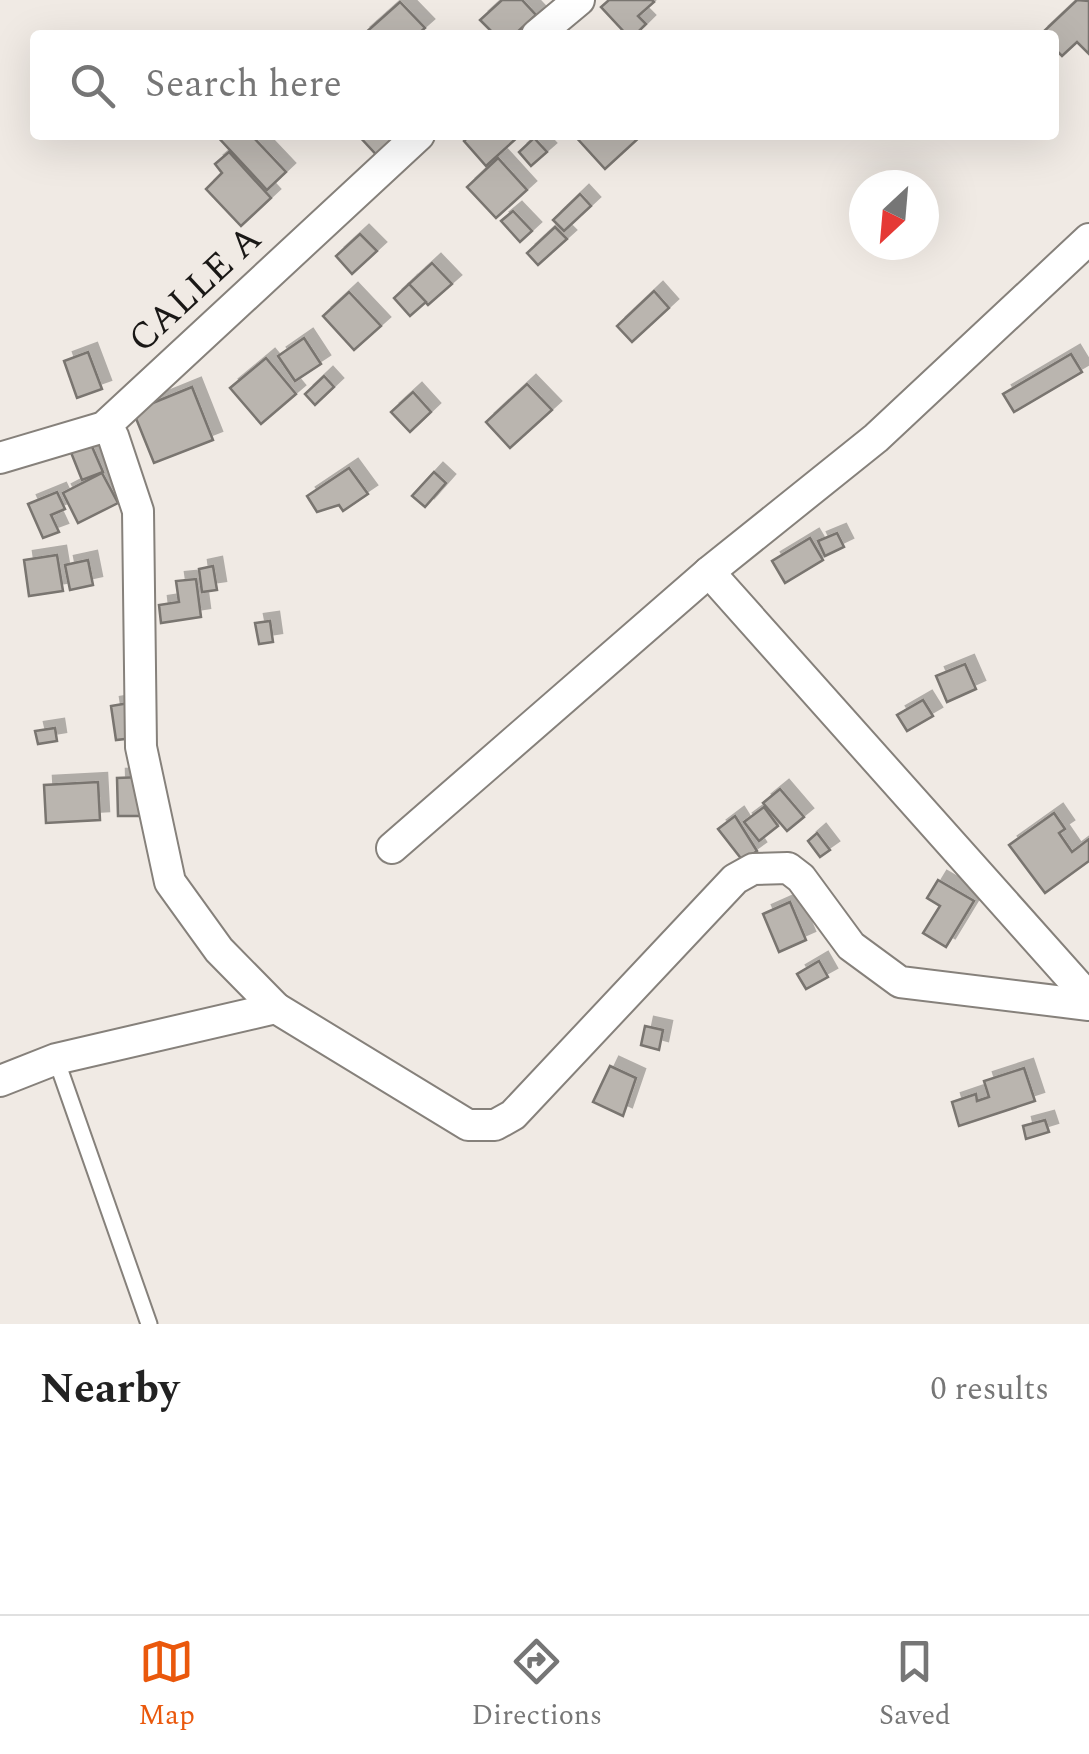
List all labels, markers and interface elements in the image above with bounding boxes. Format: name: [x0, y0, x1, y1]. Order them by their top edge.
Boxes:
search box: [30, 30, 1059, 140]
text: Search here: [145, 56, 342, 114]
icon: search: [65, 58, 120, 113]
north arrow: [849, 170, 939, 260]
street label: CALLE A: [115, 212, 276, 367]
text: Nearby: [40, 1358, 179, 1421]
text: 0 results: [930, 1365, 1049, 1414]
tab: Map: [138, 1634, 195, 1737]
tab: Directions: [471, 1634, 602, 1737]
tab: Saved: [879, 1634, 951, 1737]

